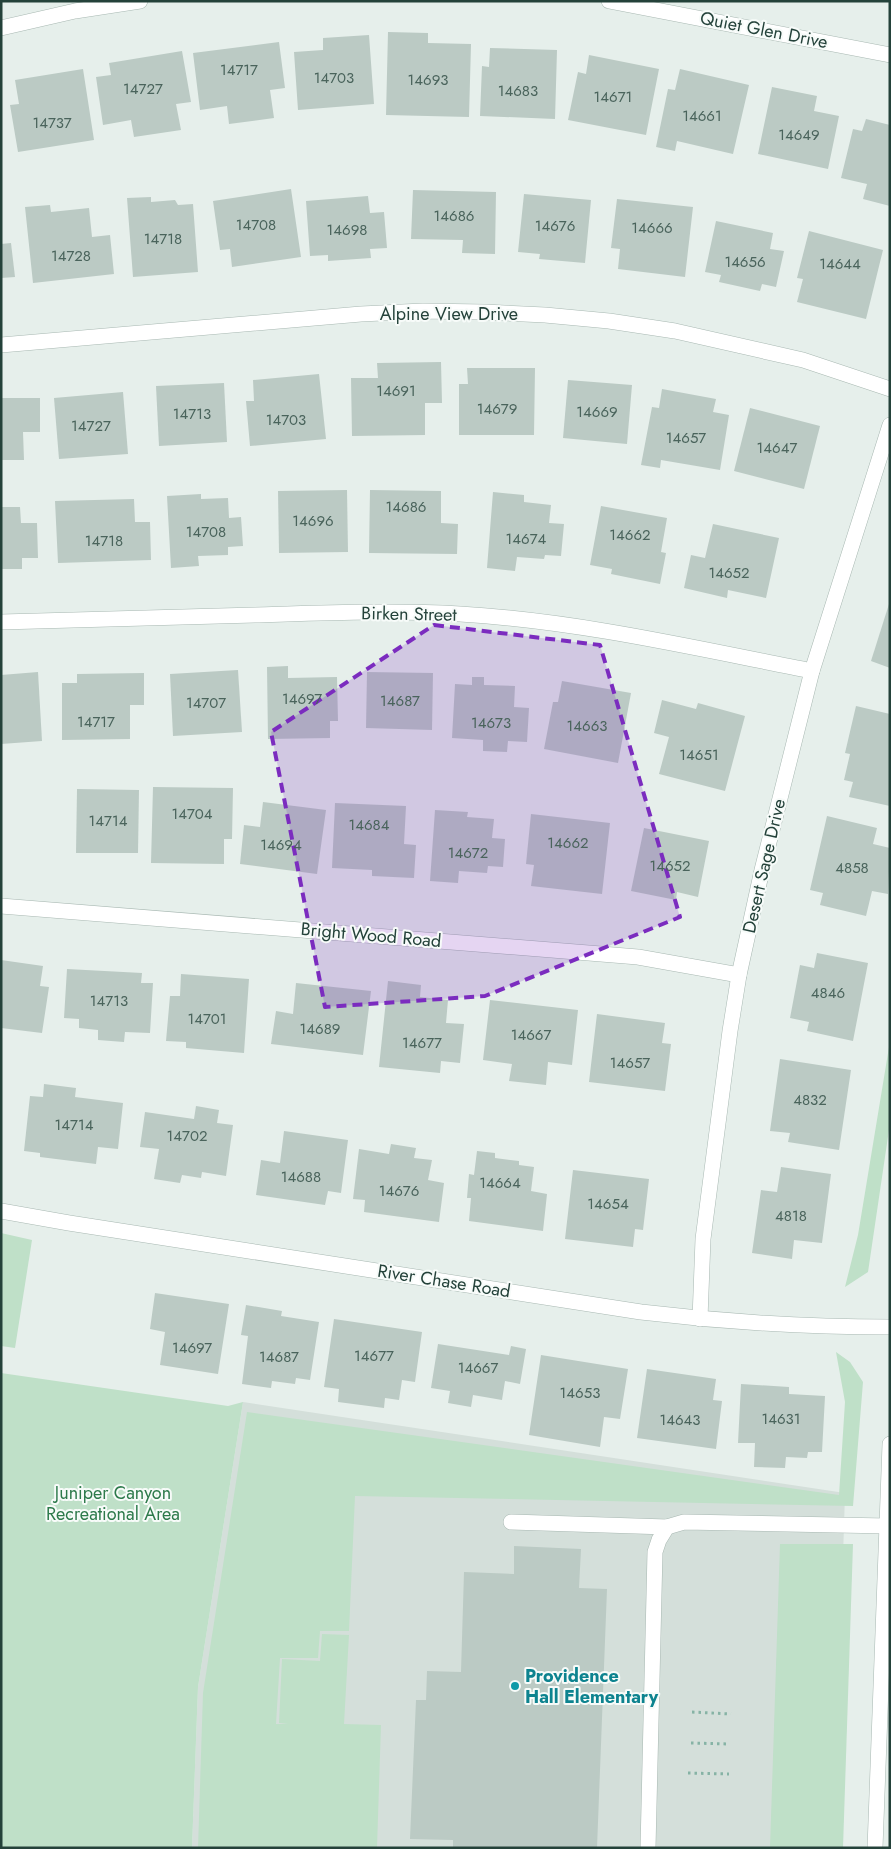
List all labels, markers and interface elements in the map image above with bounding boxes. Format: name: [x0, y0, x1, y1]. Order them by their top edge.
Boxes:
street label: Quiet Glen Drive: [698, 5, 830, 55]
house number: 14717: [220, 59, 258, 81]
house number: 14703: [314, 67, 354, 89]
house number: 14693: [408, 69, 448, 91]
house number: 14727: [123, 78, 163, 100]
house number: 14683: [498, 80, 538, 102]
house number: 14671: [594, 86, 632, 108]
house number: 14661: [682, 105, 722, 127]
house number: 14737: [32, 112, 72, 134]
house number: 14649: [778, 124, 820, 146]
house number: 14686: [434, 205, 474, 227]
house number: 14708: [236, 214, 276, 236]
house number: 14676: [535, 215, 575, 237]
house number: 14666: [631, 217, 673, 239]
house number: 14698: [327, 219, 367, 241]
house number: 14718: [144, 228, 182, 250]
house number: 14728: [51, 245, 91, 267]
house number: 14656: [724, 251, 766, 273]
house number: 14644: [819, 253, 861, 275]
street label: Alpine View Drive: [380, 301, 518, 327]
house number: 14691: [376, 380, 416, 402]
house number: 14679: [477, 398, 517, 420]
house number: 14669: [576, 401, 618, 423]
house number: 14713: [173, 403, 211, 425]
house number: 14703: [266, 409, 306, 431]
house number: 14727: [71, 415, 111, 437]
house number: 14657: [666, 427, 706, 449]
house number: 14647: [757, 437, 797, 459]
house number: 14686: [386, 496, 426, 518]
house number: 14696: [292, 510, 334, 532]
house number: 14708: [186, 521, 226, 543]
house number: 14662: [609, 524, 651, 546]
house number: 14674: [506, 528, 547, 550]
house number: 14718: [85, 530, 123, 552]
house number: 14652: [708, 562, 750, 584]
street label: Birken Street: [361, 600, 458, 628]
house number: 14697: [282, 688, 322, 710]
house number: 14687: [380, 690, 420, 712]
house number: 14707: [186, 692, 226, 714]
house number: 14717: [77, 711, 115, 733]
house number: 14673: [471, 712, 511, 734]
house number: 14663: [567, 715, 607, 737]
house number: 14651: [679, 744, 719, 766]
street label: Desert Sage Drive: [736, 796, 792, 936]
house number: 14704: [171, 803, 213, 825]
house number: 14714: [89, 810, 128, 832]
house number: 14684: [348, 814, 390, 836]
house number: 14662: [547, 832, 589, 854]
house number: 14694: [260, 834, 302, 856]
house number: 14672: [448, 842, 488, 864]
house number: 14652: [649, 855, 691, 877]
house number: 4858: [835, 857, 869, 879]
street label: Bright Wood Road: [300, 916, 442, 954]
house number: 4846: [811, 982, 845, 1004]
house number: 14713: [90, 990, 128, 1012]
house number: 14701: [187, 1008, 227, 1030]
house number: 14689: [300, 1018, 340, 1040]
house number: 14667: [511, 1024, 551, 1046]
house number: 14677: [402, 1032, 442, 1054]
house number: 14657: [610, 1052, 650, 1074]
house number: 4832: [793, 1089, 827, 1111]
house number: 14714: [55, 1114, 94, 1136]
house number: 14702: [167, 1125, 207, 1147]
house number: 14688: [281, 1166, 321, 1188]
house number: 14664: [479, 1172, 521, 1194]
house number: 14676: [379, 1180, 419, 1202]
house number: 14654: [587, 1193, 629, 1215]
house number: 4818: [775, 1205, 807, 1227]
street label: River Chase Road: [376, 1258, 512, 1304]
house number: 14697: [172, 1337, 212, 1359]
house number: 14677: [354, 1345, 394, 1367]
house number: 14687: [259, 1346, 299, 1368]
house number: 14667: [458, 1357, 498, 1379]
house number: 14653: [560, 1382, 600, 1404]
house number: 14631: [761, 1408, 801, 1430]
house number: 14643: [659, 1409, 701, 1431]
park label: Juniper Canyon Recreational Area: [46, 1480, 180, 1527]
place label: Providence Hall Elementary: [525, 1663, 659, 1710]
marker: Providence Hall Elementary: [509, 1680, 521, 1692]

